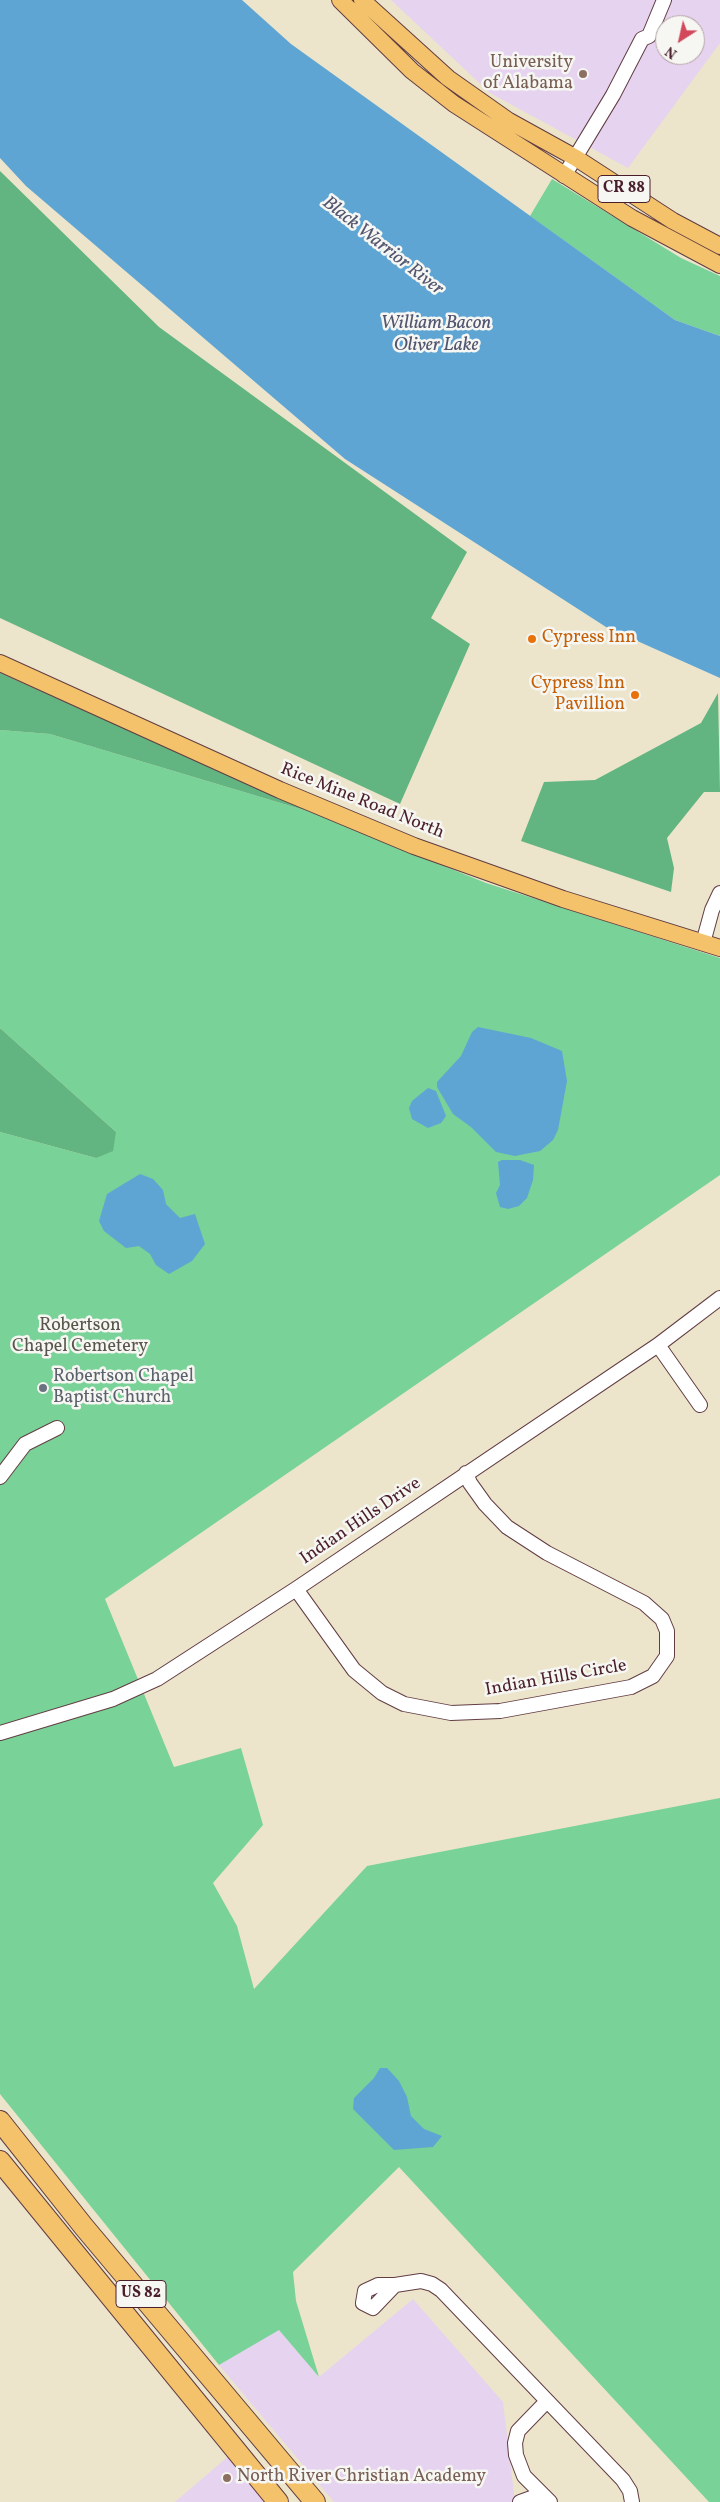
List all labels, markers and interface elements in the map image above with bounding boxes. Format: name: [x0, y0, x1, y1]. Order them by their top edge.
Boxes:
north arrow: [655, 15, 705, 65]
text: N: [662, 41, 681, 63]
place label: University of Alabama: [483, 53, 573, 96]
marker: University of Alabama: [577, 68, 589, 80]
road number: CR 88: [598, 175, 650, 202]
water label: Black Warrior River: [317, 193, 447, 301]
water label: William Bacon Oliver Lake: [381, 314, 491, 358]
place label: Cypress Inn: [542, 628, 636, 650]
marker: Cypress Inn: [526, 633, 538, 645]
place label: Cypress Inn Pavillion: [531, 674, 625, 716]
marker: Cypress Inn Pavillion: [629, 689, 641, 701]
street label: Rice Mine Road North: [277, 759, 447, 845]
park label: Robertson Chapel Cemetery: [12, 1316, 148, 1358]
place label: Robertson Chapel Baptist Church: [53, 1367, 194, 1410]
marker: Robertson Chapel Baptist Church: [37, 1382, 49, 1394]
street label: Indian Hills Drive: [297, 1474, 425, 1570]
street label: Indian Hills Circle: [484, 1656, 628, 1702]
road number: US 82: [116, 2280, 166, 2308]
place label: North River Christian Academy: [237, 2467, 486, 2489]
marker: North River Christian Academy: [221, 2472, 233, 2484]

